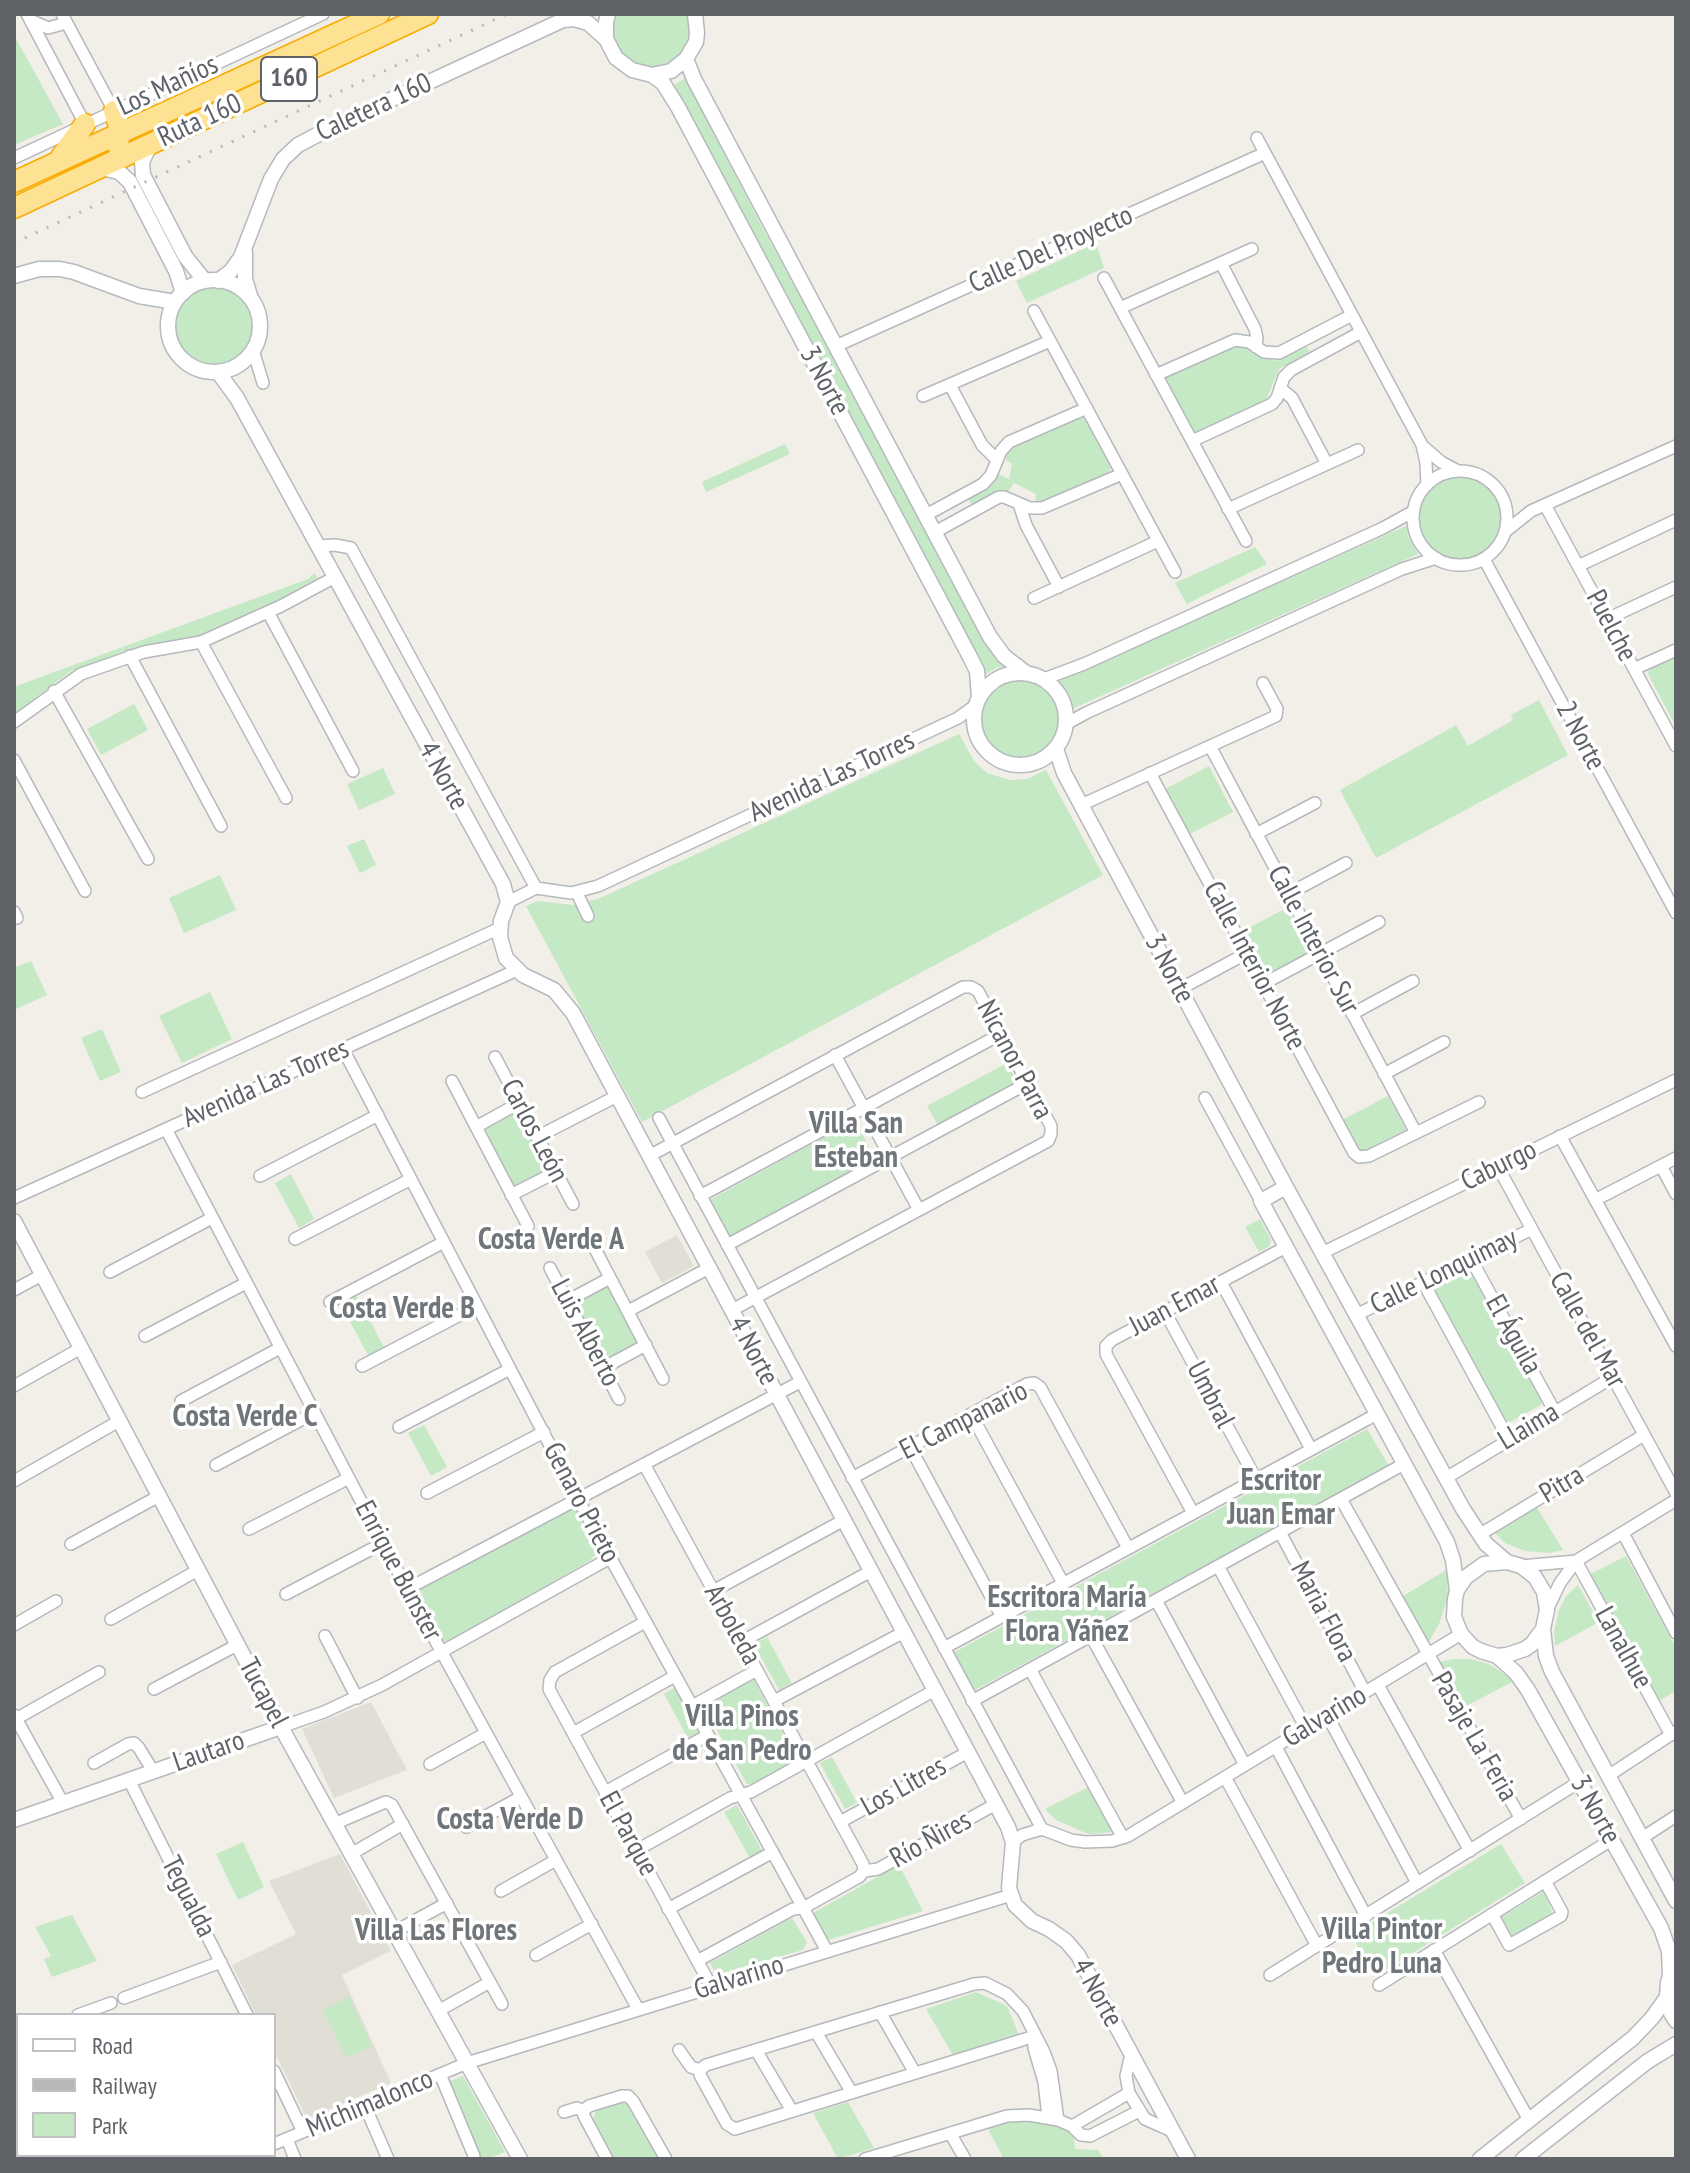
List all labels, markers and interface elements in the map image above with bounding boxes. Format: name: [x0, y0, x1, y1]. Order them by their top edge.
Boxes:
street label: Los Mañíos: [112, 48, 224, 124]
road number: 160: [261, 57, 317, 101]
street label: Caletera 160: [311, 67, 437, 149]
street label: Ruta 160: [153, 87, 247, 155]
street label: Calle Del Proyecto: [964, 199, 1138, 301]
street label: 3 Norte: [792, 341, 856, 421]
street label: Puelche: [1578, 585, 1644, 667]
street label: 2 Norte: [1548, 696, 1612, 776]
street label: Avenida Las Torres: [744, 724, 920, 830]
street label: 4 Norte: [411, 736, 475, 816]
street label: Calle Interior Sur: [1260, 860, 1366, 1020]
street label: Calle Interior Norte: [1195, 876, 1313, 1056]
street label: 3 Norte: [1137, 929, 1201, 1009]
street label: Nicanor Parra: [969, 995, 1059, 1125]
street label: Avenida Las Torres: [178, 1032, 354, 1136]
street label: Carlos León: [493, 1074, 575, 1188]
district label: Villa San Esteban: [809, 1106, 903, 1176]
street label: Caburgo: [1456, 1133, 1542, 1199]
district label: Costa Verde A: [478, 1222, 624, 1258]
street label: Calle Lonquimay: [1365, 1222, 1523, 1322]
street label: Calle del Mar: [1542, 1266, 1632, 1394]
street label: Juan Emar: [1124, 1268, 1226, 1344]
street label: Luis Alberto: [543, 1274, 627, 1392]
street label: El Águila: [1478, 1289, 1548, 1381]
district label: Costa Verde B: [329, 1291, 475, 1327]
street label: 4 Norte: [721, 1311, 785, 1391]
street label: Umbral: [1179, 1356, 1241, 1434]
street label: El Campanario: [894, 1374, 1034, 1468]
street label: Llaima: [1493, 1396, 1565, 1458]
district label: Costa Verde C: [173, 1399, 317, 1435]
street label: Genaro Prieto: [535, 1437, 627, 1569]
street label: Pitra: [1534, 1459, 1590, 1511]
district label: Escritor Juan Emar: [1227, 1463, 1335, 1534]
street label: Enrique Bunster: [347, 1495, 449, 1647]
street label: Maria Flora: [1283, 1556, 1363, 1668]
street label: Arboleda: [696, 1579, 768, 1671]
district label: Escritora María Flora Yáñez: [987, 1580, 1147, 1650]
street label: Lanalhue: [1587, 1601, 1659, 1695]
street label: Tucapel: [231, 1653, 295, 1733]
street label: Pasaje La Feria: [1424, 1666, 1524, 1808]
street label: Galvarino: [1277, 1679, 1373, 1755]
district label: Villa Pinos de San Pedro: [672, 1699, 812, 1770]
street label: Lautaro: [169, 1724, 249, 1780]
street label: Los Litres: [856, 1750, 952, 1824]
street label: 3 Norte: [1563, 1770, 1627, 1850]
street label: El Parque: [591, 1786, 665, 1882]
district label: Costa Verde D: [436, 1802, 584, 1838]
street label: Río Ñires: [885, 1804, 977, 1876]
street label: Tegualda: [153, 1851, 223, 1943]
district label: Villa Pintor Pedro Luna: [1322, 1912, 1442, 1982]
district label: Villa Las Flores: [355, 1913, 517, 1949]
street label: Galvarino: [690, 1949, 788, 2007]
street label: 4 Norte: [1065, 1953, 1129, 2033]
legend: [16, 2013, 276, 2157]
text: Road: [92, 2030, 133, 2061]
street label: Michimalonco: [302, 2062, 438, 2146]
text: Railway: [92, 2070, 157, 2101]
text: Park: [92, 2110, 128, 2141]

